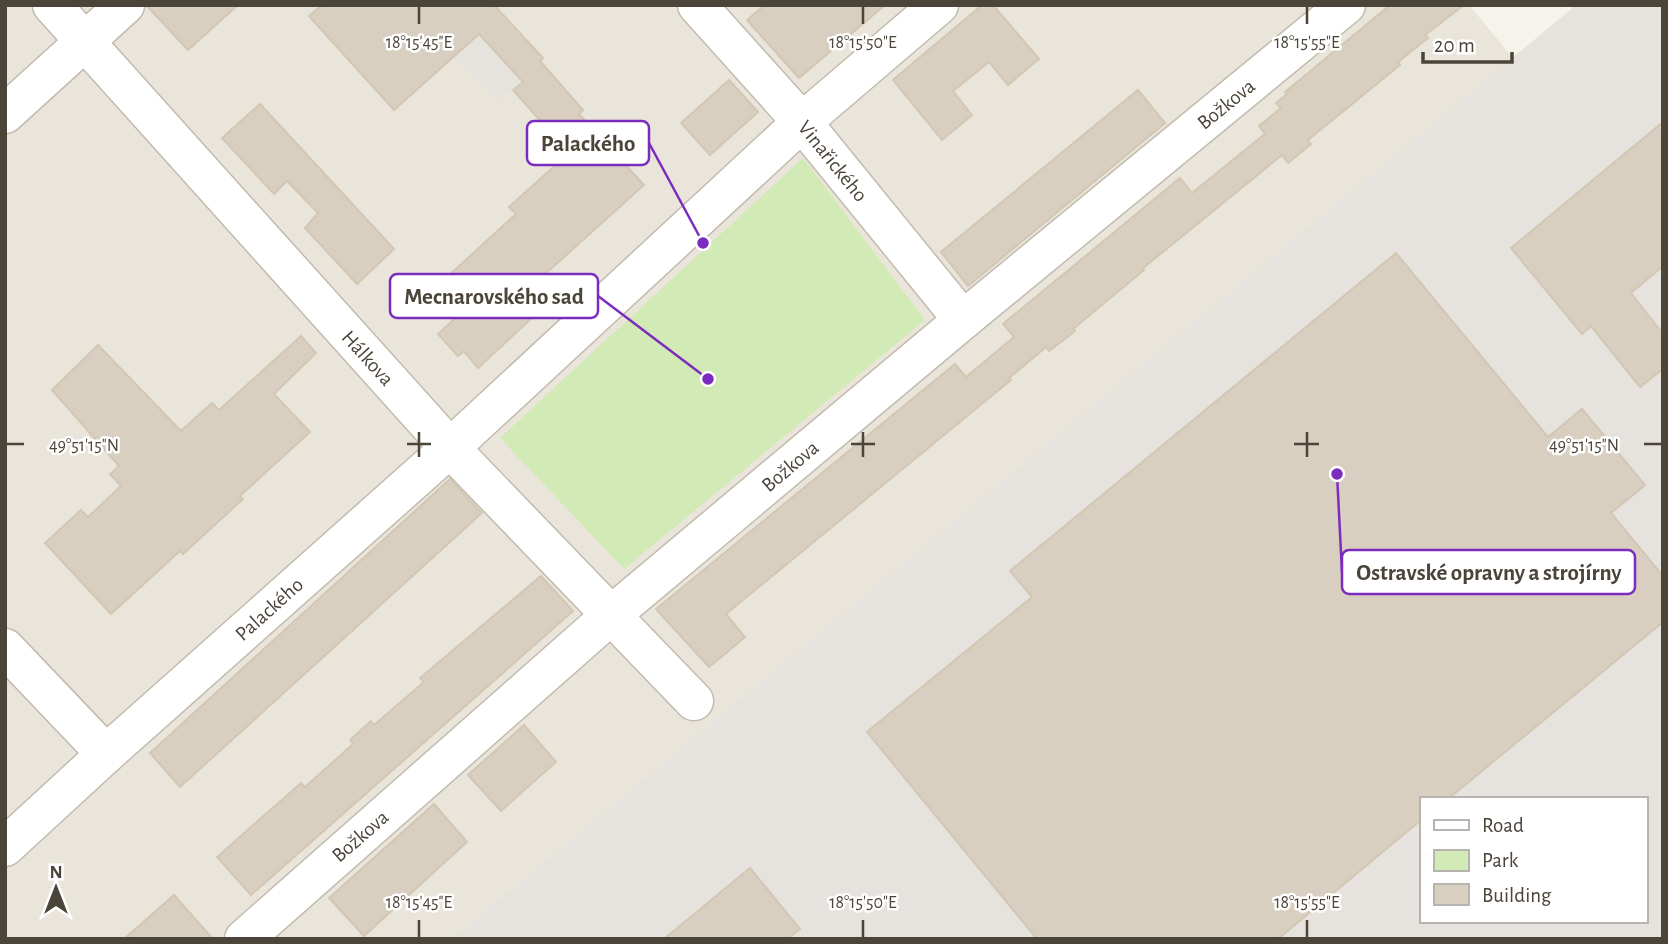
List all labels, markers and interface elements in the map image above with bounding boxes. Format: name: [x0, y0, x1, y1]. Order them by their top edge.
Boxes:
scale bar: [1423, 21, 1512, 65]
text: 18°15'45"E: [386, 34, 453, 52]
text: 18°15'50"E: [829, 34, 897, 52]
text: 18°15'55"E: [1274, 34, 1340, 52]
text: 20 m: [1434, 35, 1475, 56]
street label: Božkova: [1194, 75, 1259, 134]
street label: Vinařického: [794, 117, 871, 206]
callout: Palackého: [527, 121, 649, 165]
text: Palackého: [541, 133, 635, 156]
callout: Mecnarovského sad: [390, 274, 598, 318]
text: Mecnarovského sad: [404, 286, 584, 309]
street label: Hálkova: [338, 327, 398, 390]
text: 49°51'15"N: [49, 437, 119, 455]
street label: Božkova: [758, 437, 823, 496]
text: 49°51'15"N: [1549, 437, 1619, 455]
callout: Ostravské opravny a strojírny: [1342, 550, 1635, 594]
text: Ostravské opravny a strojírny: [1356, 562, 1622, 585]
street label: Palackého: [231, 574, 307, 645]
legend: [1420, 797, 1647, 923]
street label: Božkova: [328, 806, 393, 866]
text: Road: [1482, 815, 1524, 836]
text: Park: [1482, 850, 1519, 871]
north arrow: [21, 853, 91, 923]
text: N: [49, 863, 63, 882]
text: Building: [1482, 885, 1552, 906]
text: 18°15'45"E: [386, 894, 453, 912]
text: 18°15'50"E: [829, 894, 897, 912]
text: 18°15'55"E: [1274, 894, 1340, 912]

